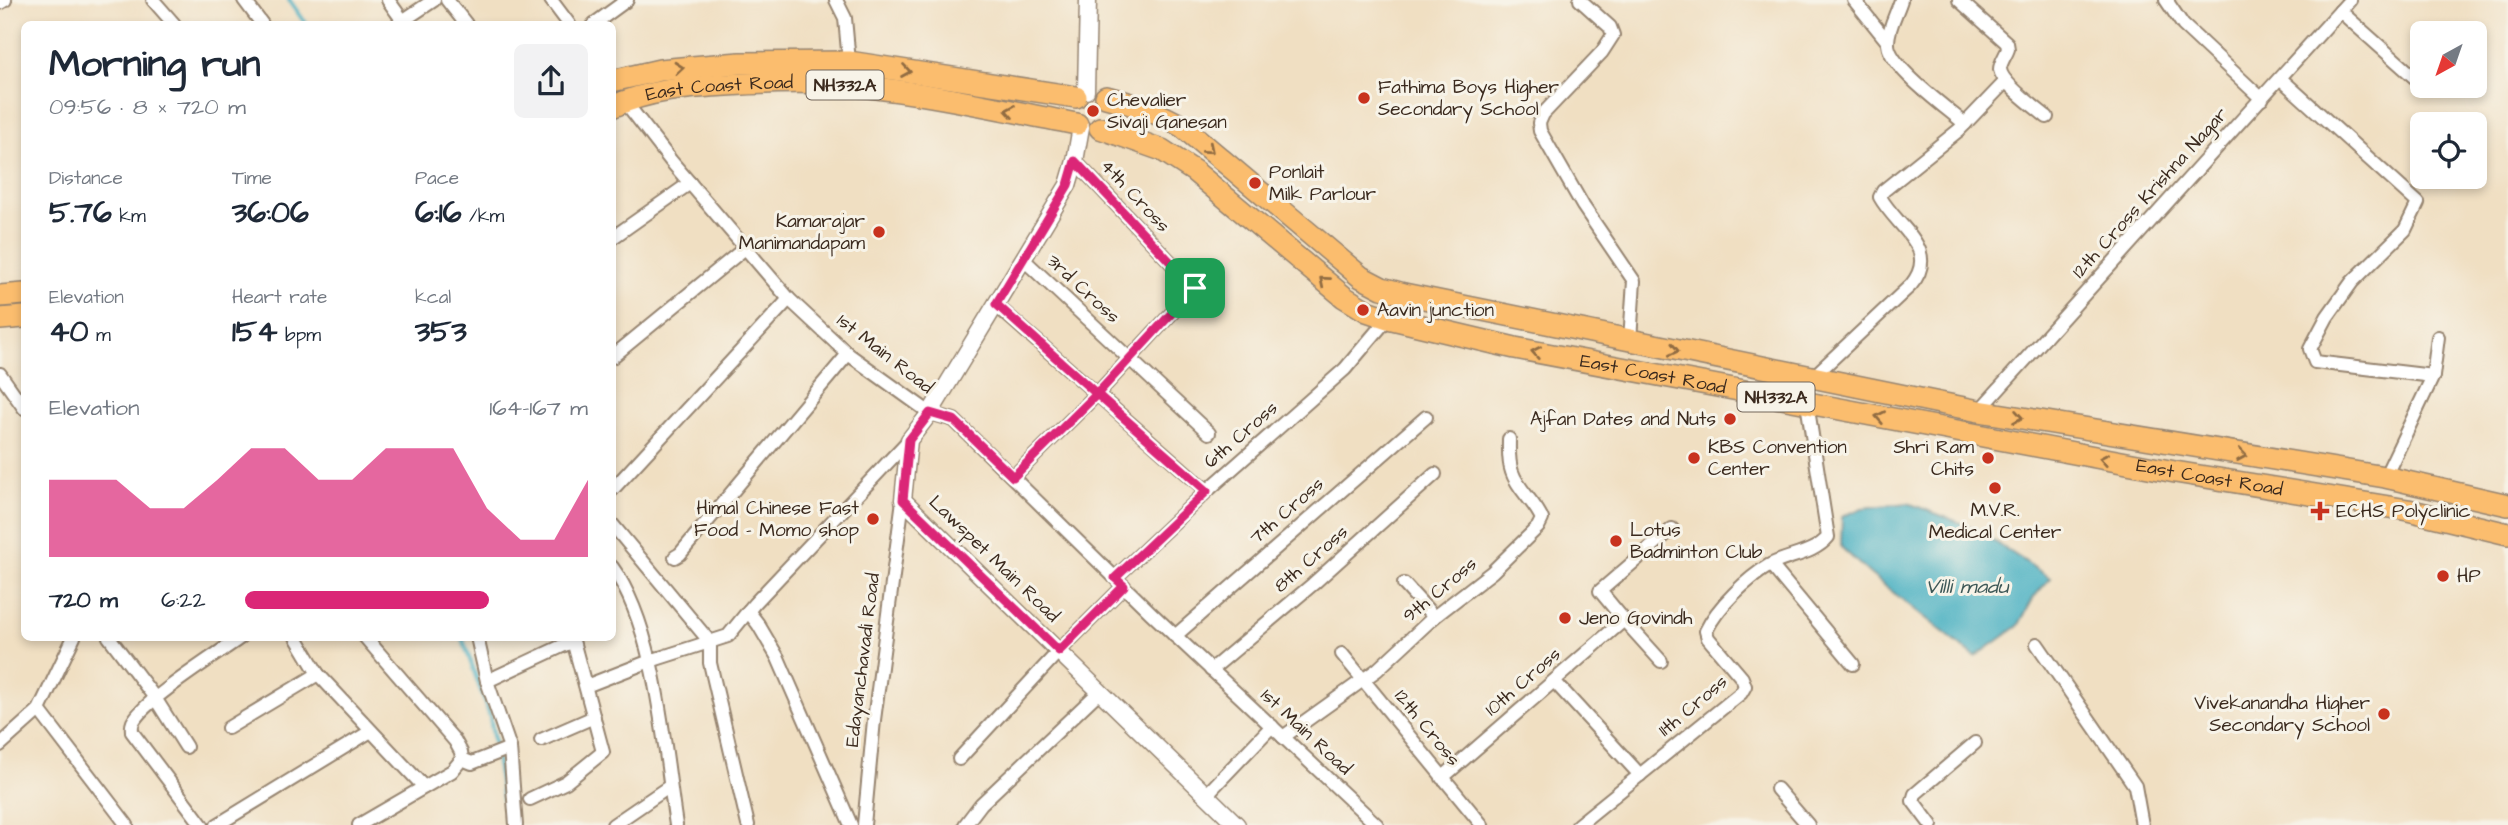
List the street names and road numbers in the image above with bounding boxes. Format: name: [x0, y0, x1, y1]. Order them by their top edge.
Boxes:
street label: East Coast Road: [643, 69, 794, 108]
road number: NH332A: [806, 70, 884, 100]
street label: 12th Cross Krishna Nagar: [2066, 101, 2235, 285]
street label: 4th Cross: [1094, 153, 1176, 239]
street label: 3rd Cross: [1040, 248, 1126, 330]
street label: 1st Main Road: [831, 308, 939, 401]
street label: East Coast Road: [1578, 347, 1729, 401]
road number: NH332A: [1738, 382, 1814, 412]
street label: 6th Cross: [1198, 395, 1284, 475]
street label: East Coast Road: [2134, 452, 2285, 503]
street label: 7th Cross: [1244, 471, 1330, 551]
street label: Lawspet Main Road: [922, 489, 1066, 629]
street label: 8th Cross: [1268, 519, 1354, 599]
street label: 9th Cross: [1397, 551, 1483, 629]
street label: Edayanchavadi Road: [839, 571, 888, 748]
street label: 10th Cross: [1479, 641, 1567, 723]
street label: 11th Cross: [1652, 669, 1734, 743]
street label: 1st Main Road: [1254, 682, 1358, 782]
street label: 12th Cross: [1388, 684, 1466, 772]

